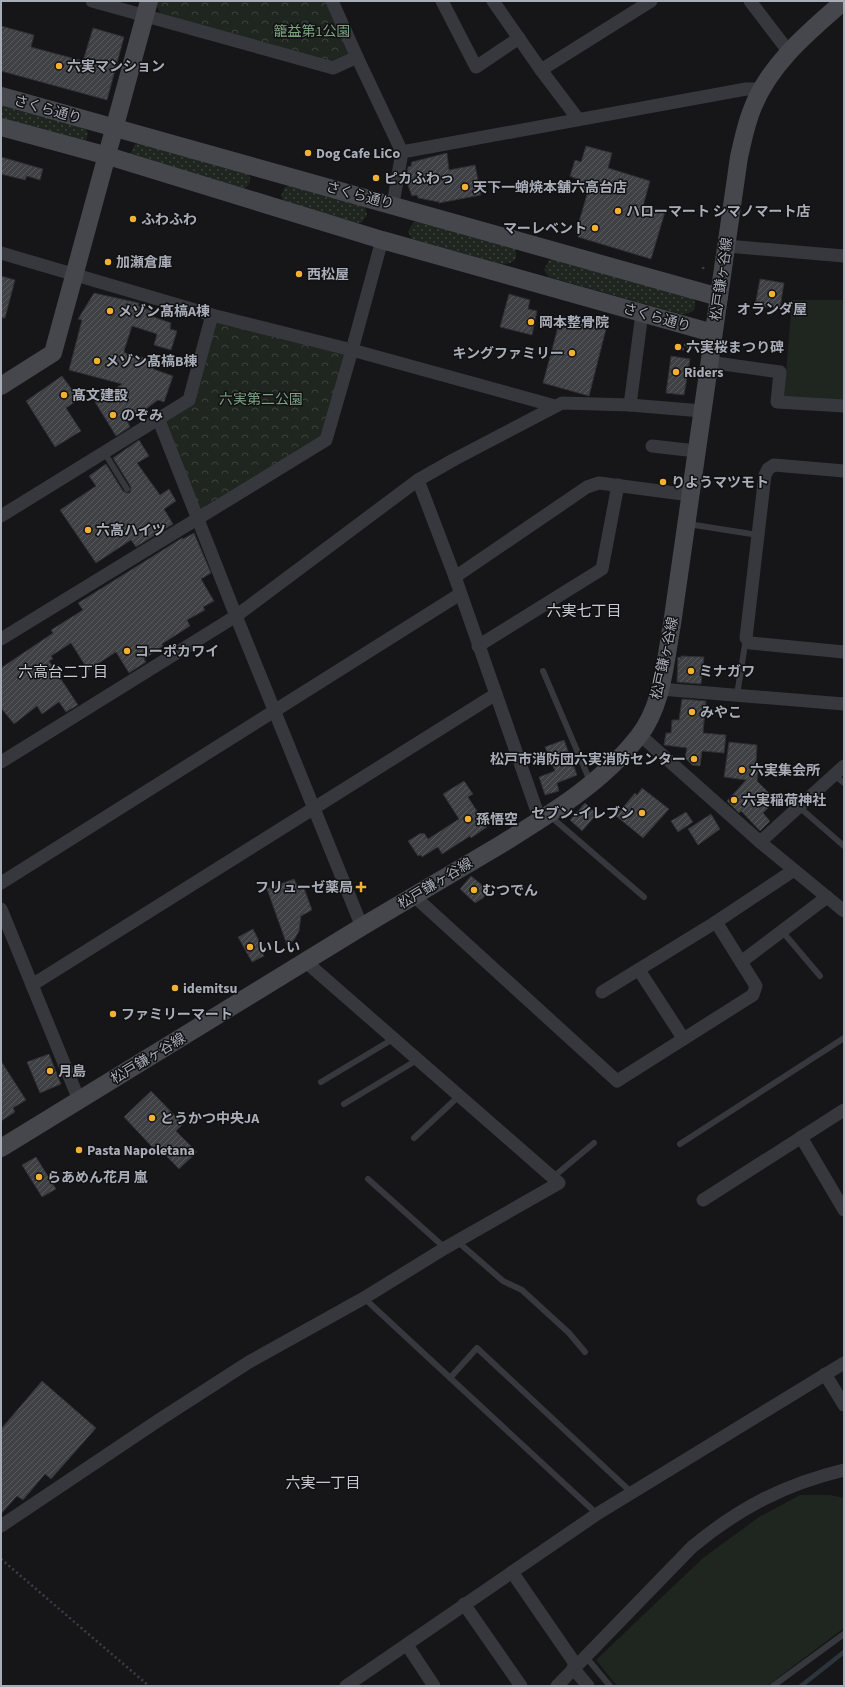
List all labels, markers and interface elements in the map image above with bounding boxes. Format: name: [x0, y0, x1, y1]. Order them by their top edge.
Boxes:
park label: 籠益第1公園: [274, 22, 350, 42]
place label: 六実マンション: [67, 57, 165, 77]
marker: 六実マンション: [54, 61, 64, 71]
street label: さくら通り: [11, 91, 84, 129]
place label: Dog Cafe LiCo: [316, 144, 400, 164]
marker: Dog Cafe LiCo: [303, 148, 313, 158]
place label: ピカふわっ: [384, 169, 454, 189]
marker: ピカふわっ: [371, 173, 381, 183]
street label: さくら通り: [323, 177, 396, 215]
place label: 天下一蛸焼本舗六高台店: [473, 178, 627, 198]
marker: 天下一蛸焼本舗六高台店: [460, 182, 470, 192]
place label: ハローマート シマノマート店: [626, 202, 810, 222]
marker: ハローマート シマノマート店: [613, 206, 623, 216]
place label: ふわふわ: [141, 210, 197, 230]
marker: ふわふわ: [128, 214, 138, 224]
place label: マーレベント: [503, 219, 587, 239]
marker: マーレベント: [590, 223, 600, 233]
street label: 松戸鎌ヶ谷線: [706, 236, 738, 322]
place label: 加瀬倉庫: [116, 253, 172, 273]
marker: 加瀬倉庫: [103, 257, 113, 267]
place label: 西松屋: [307, 265, 349, 285]
marker: 西松屋: [294, 269, 304, 279]
marker: オランダ屋: [767, 289, 777, 299]
street label: さくら通り: [620, 299, 693, 337]
place label: オランダ屋: [737, 300, 807, 320]
place label: メゾン髙槁A棟: [118, 302, 210, 322]
marker: メゾン髙槁A棟: [105, 306, 115, 316]
place label: 岡本整骨院: [539, 313, 609, 333]
marker: 岡本整骨院: [526, 317, 536, 327]
place label: 六実桜まつり碑: [686, 338, 784, 358]
marker: 六実桜まつり碑: [673, 342, 683, 352]
place label: キングファミリー: [452, 344, 564, 364]
marker: キングファミリー: [567, 348, 577, 358]
place label: メゾン髙槁B棟: [105, 352, 197, 372]
marker: メゾン髙槁B棟: [92, 356, 102, 366]
place label: Riders: [684, 363, 723, 383]
marker: Riders: [671, 367, 681, 377]
place label: 髙文建設: [72, 386, 128, 406]
marker: 髙文建設: [59, 390, 69, 400]
park label: 六実第二公園: [219, 390, 303, 410]
place label: のぞみ: [121, 406, 163, 426]
marker: のぞみ: [108, 410, 118, 420]
place label: りようマツモト: [671, 473, 769, 493]
marker: りようマツモト: [658, 477, 668, 487]
place label: 六高ハイツ: [96, 521, 166, 541]
marker: 六高ハイツ: [83, 525, 93, 535]
district label: 六実七丁目: [546, 601, 622, 622]
street label: 松戸鎌ヶ谷線: [646, 615, 683, 701]
place label: コーポカワイ: [135, 642, 219, 662]
marker: コーポカワイ: [122, 646, 132, 656]
district label: 六高台二丁目: [18, 662, 108, 683]
place label: ミナガワ: [699, 662, 755, 682]
marker: ミナガワ: [686, 666, 696, 676]
place label: みやこ: [700, 703, 742, 723]
marker: みやこ: [687, 707, 697, 717]
place label: 松戸市消防団六実消防センター: [490, 750, 686, 770]
marker: 松戸市消防団六実消防センター: [689, 754, 699, 764]
place label: 六実集会所: [750, 761, 820, 781]
marker: 六実集会所: [737, 765, 747, 775]
place label: 六実稲荷神社: [742, 791, 826, 811]
marker: 六実稲荷神社: [729, 795, 739, 805]
place label: セブン-イレブン: [531, 804, 634, 824]
marker: セブン-イレブン: [637, 808, 647, 818]
place label: 孫悟空: [476, 810, 518, 830]
marker: 孫悟空: [463, 814, 473, 824]
street label: 松戸鎌ヶ谷線: [394, 854, 477, 914]
place label: フリューゼ薬局: [255, 878, 353, 898]
place label: むつでん: [482, 881, 538, 901]
marker: フリューゼ薬局: [356, 882, 366, 892]
marker: むつでん: [469, 885, 479, 895]
place label: いしい: [258, 938, 300, 958]
marker: いしい: [245, 942, 255, 952]
place label: idemitsu: [183, 979, 237, 999]
marker: idemitsu: [170, 983, 180, 993]
place label: ファミリーマート: [121, 1005, 233, 1025]
marker: ファミリーマート: [108, 1009, 118, 1019]
street label: 松戸鎌ヶ谷線: [107, 1029, 190, 1089]
place label: 月島: [58, 1062, 86, 1082]
marker: 月島: [45, 1066, 55, 1076]
place label: とうかつ中央JA: [160, 1109, 260, 1129]
marker: とうかつ中央JA: [147, 1113, 157, 1123]
place label: Pasta Napoletana: [87, 1141, 195, 1161]
marker: Pasta Napoletana: [74, 1145, 84, 1155]
place label: らあめん花月 嵐: [47, 1168, 148, 1188]
marker: らあめん花月 嵐: [34, 1172, 44, 1182]
district label: 六実一丁目: [285, 1473, 361, 1494]

